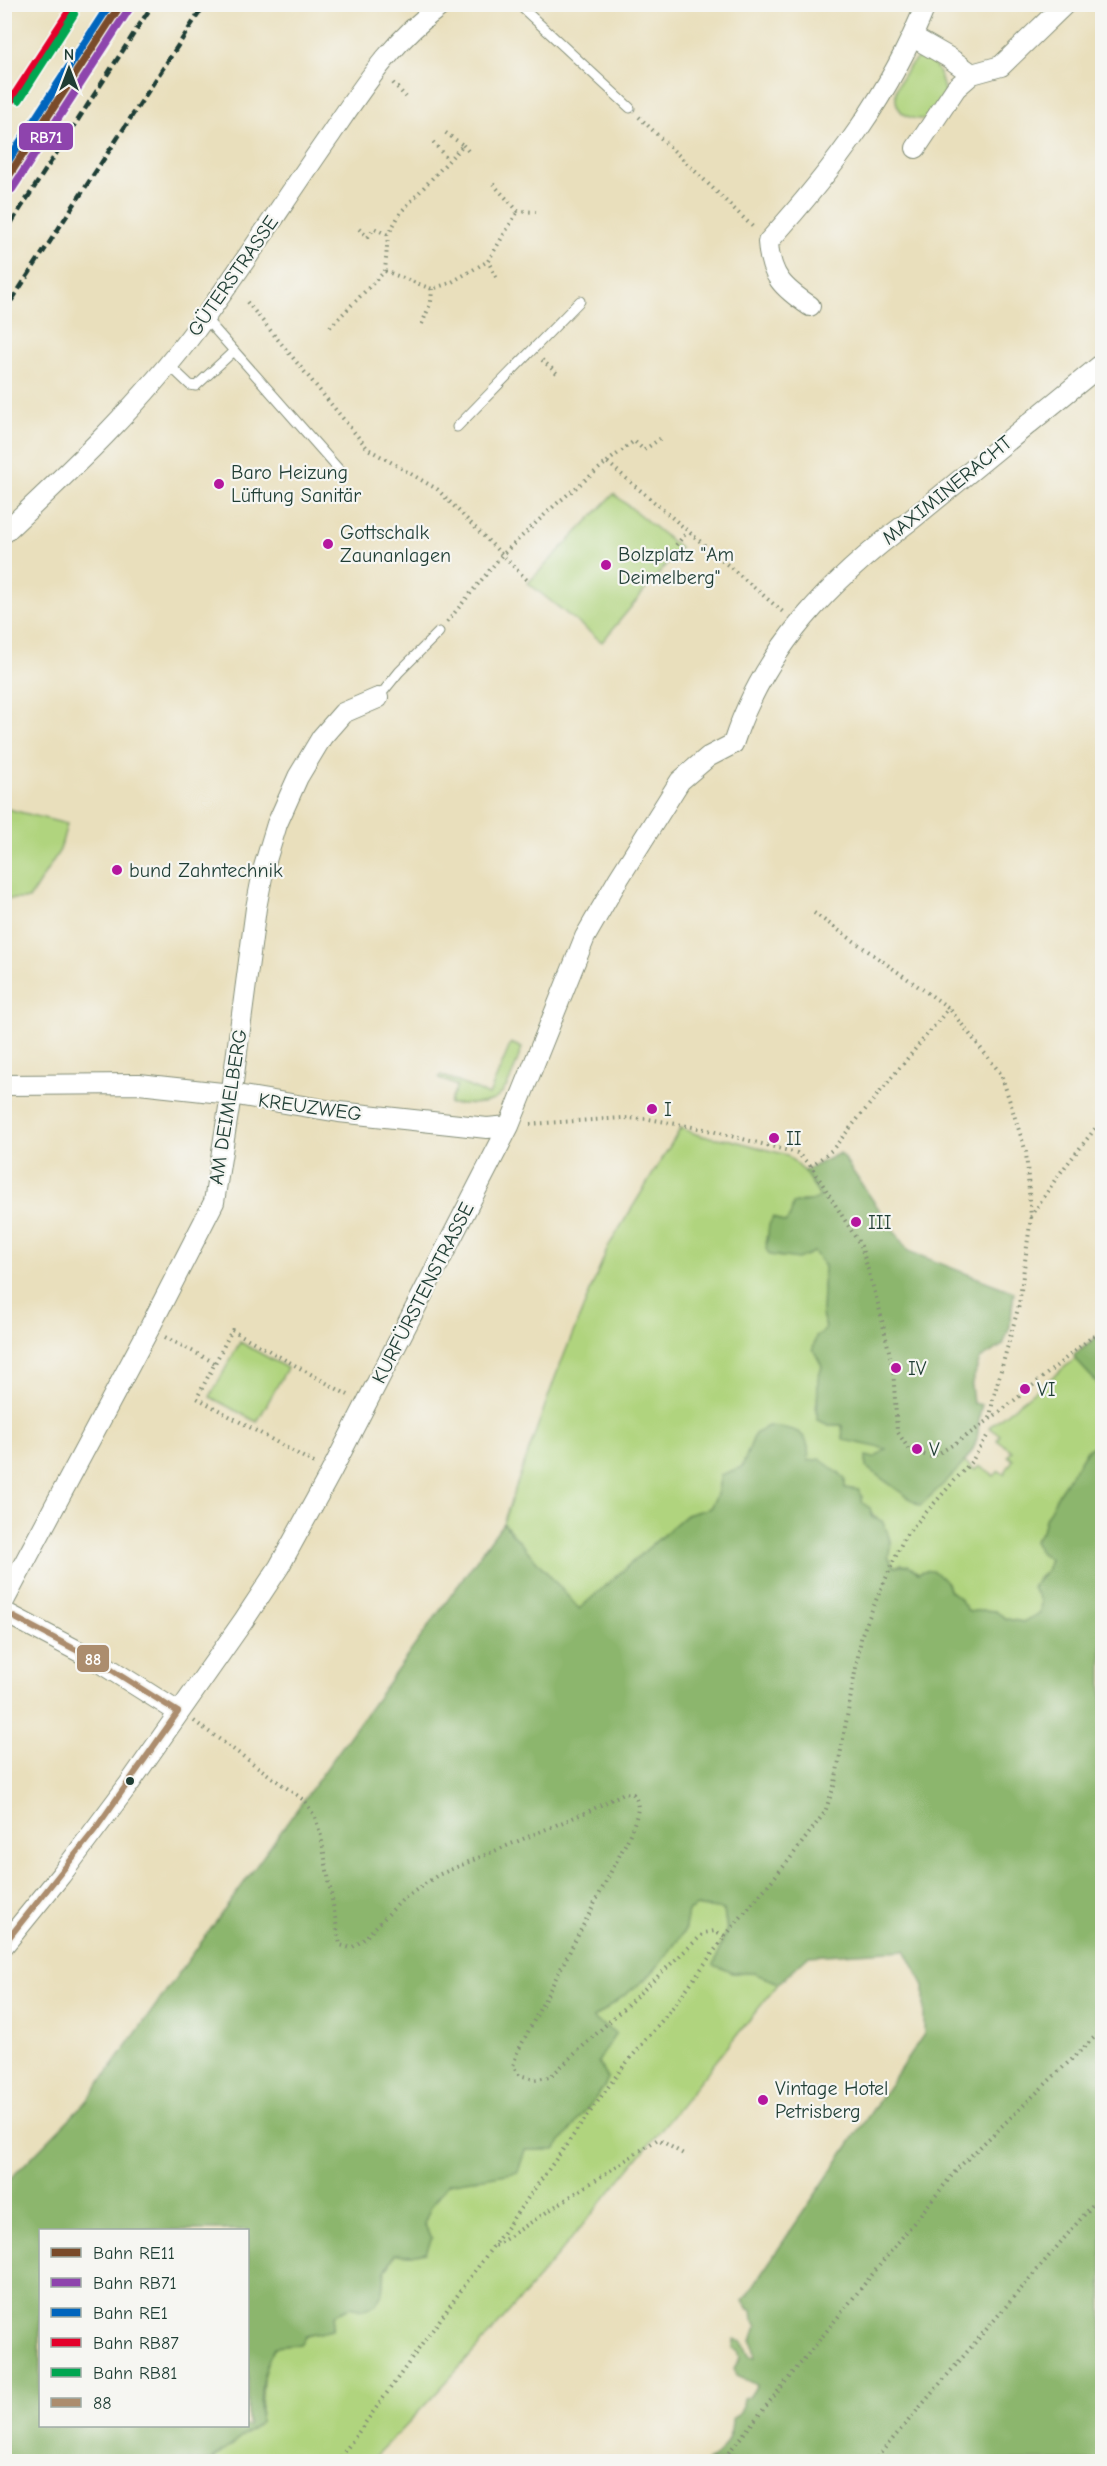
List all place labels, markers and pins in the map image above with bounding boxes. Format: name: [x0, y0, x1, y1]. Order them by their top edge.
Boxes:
place label: Baro Heizung Lüftung Sanitär: [231, 461, 361, 507]
marker: Baro Heizung Lüftung Sanitär: [212, 477, 226, 491]
place label: Gottschalk Zaunanlagen: [340, 521, 451, 567]
marker: Gottschalk Zaunanlagen: [321, 537, 335, 551]
place label: Bolzplatz "Am Deimelberg": [618, 543, 734, 589]
marker: Bolzplatz "Am Deimelberg": [599, 558, 613, 572]
place label: bund Zahntechnik: [129, 859, 283, 882]
marker: bund Zahntechnik: [110, 863, 124, 877]
place label: I: [664, 1098, 672, 1121]
marker: I: [645, 1102, 659, 1116]
place label: II: [786, 1127, 802, 1150]
marker: II: [767, 1131, 781, 1145]
place label: III: [868, 1211, 892, 1234]
marker: III: [849, 1215, 863, 1229]
place label: IV: [908, 1357, 927, 1380]
marker: IV: [889, 1361, 903, 1375]
place label: VI: [1037, 1378, 1056, 1401]
marker: VI: [1018, 1382, 1032, 1396]
place label: V: [929, 1438, 940, 1461]
marker: V: [910, 1442, 924, 1456]
unlabelled marker: [124, 1775, 136, 1787]
place label: Vintage Hotel Petrisberg: [775, 2077, 888, 2123]
marker: Vintage Hotel Petrisberg: [756, 2093, 770, 2107]

